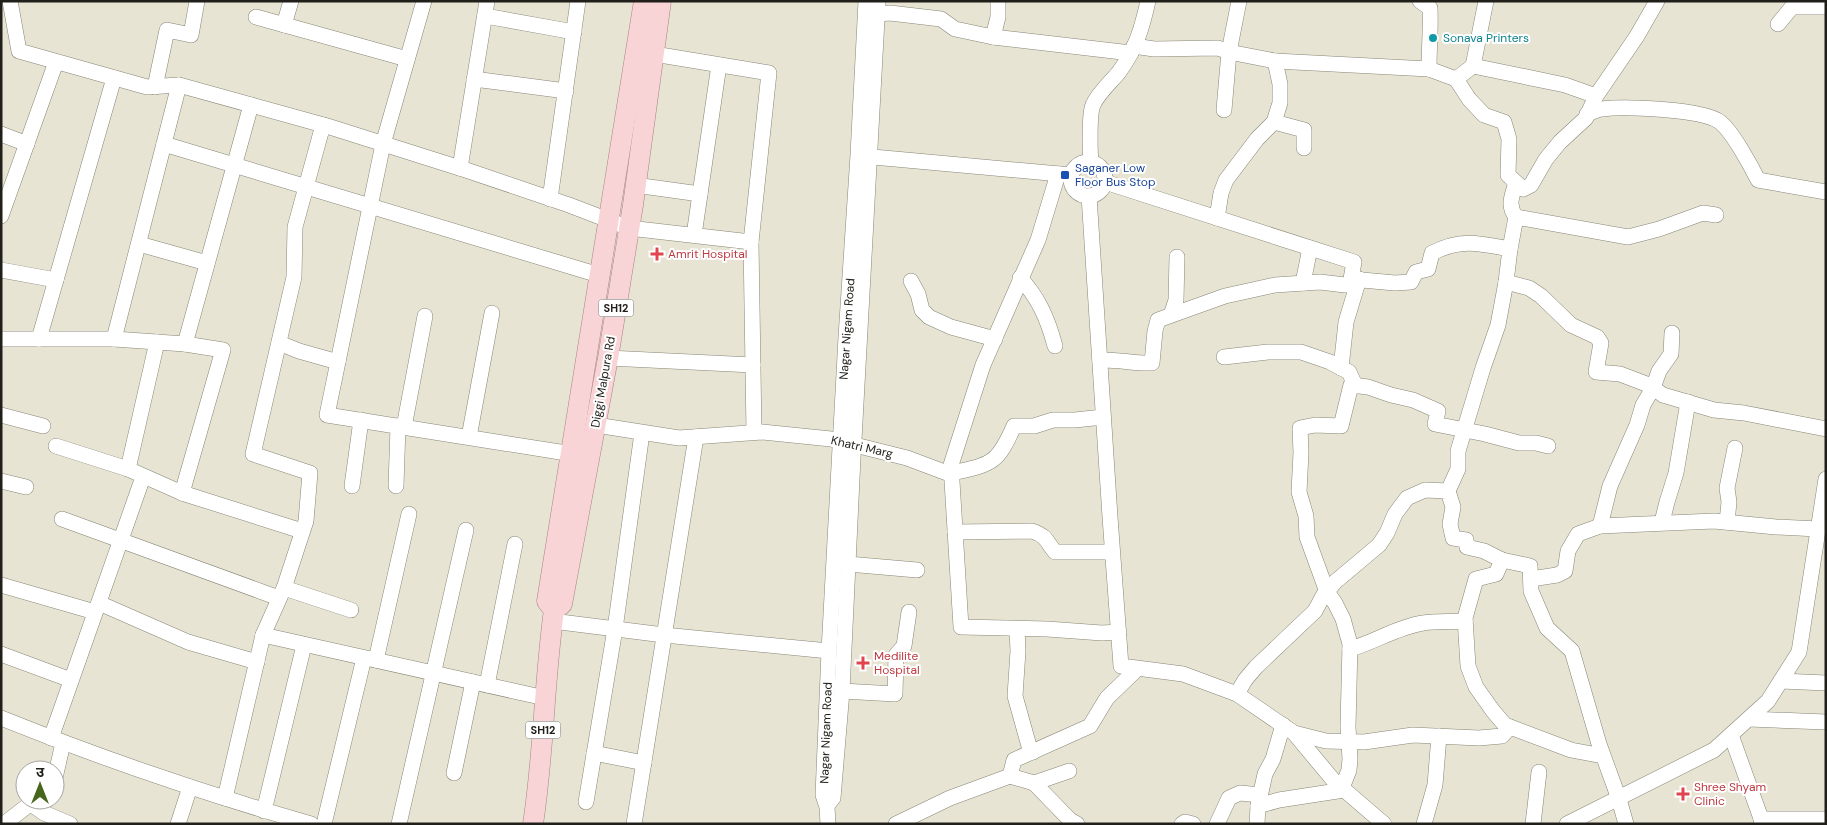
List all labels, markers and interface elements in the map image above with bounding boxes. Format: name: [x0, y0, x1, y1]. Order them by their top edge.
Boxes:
place label: Sonava Printers: [1443, 30, 1529, 46]
marker: Sonava Printers: [1427, 32, 1439, 44]
place label: Saganer Low Floor Bus Stop: [1075, 160, 1155, 190]
marker: Saganer Low Floor Bus Stop: [1059, 169, 1071, 181]
place label: Amrit Hospital: [668, 246, 748, 262]
marker: Amrit Hospital: [650, 247, 664, 261]
street label: Nagar Nigam Road: [835, 278, 859, 380]
road number: SH12: [598, 300, 634, 316]
street label: Diggi Malpura Rd: [587, 335, 619, 429]
street label: Khatri Marg: [829, 432, 895, 462]
place label: Medilite Hospital: [874, 648, 920, 678]
marker: Medilite Hospital: [856, 656, 870, 670]
street label: Nagar Nigam Road: [816, 682, 836, 784]
road number: SH12: [526, 722, 560, 738]
north arrow: [15, 760, 65, 810]
text: उ: [36, 763, 45, 781]
place label: Shree Shyam Clinic: [1694, 779, 1766, 809]
marker: Shree Shyam Clinic: [1676, 787, 1690, 801]

